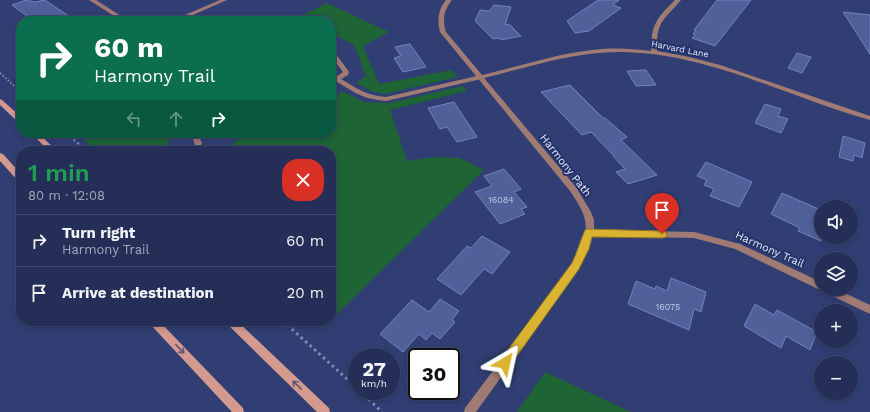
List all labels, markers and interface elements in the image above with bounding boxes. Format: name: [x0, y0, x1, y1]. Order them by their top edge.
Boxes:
text: 60 m: [94, 31, 164, 64]
icon: right: [28, 32, 80, 84]
street label: Harvard Lane: [650, 39, 710, 59]
text: Harmony Trail: [94, 65, 215, 86]
icon: left: [123, 108, 145, 130]
icon: ahead: [165, 108, 187, 130]
icon: right: [207, 108, 229, 130]
street label: Harmony Path: [537, 131, 594, 199]
text: 1 min: [28, 159, 90, 187]
button: close: [282, 159, 324, 201]
text: 80 m · 12:08: [28, 188, 105, 203]
pin: [645, 193, 679, 234]
house number: 16084: [488, 195, 514, 205]
icon: arrive: [651, 199, 673, 221]
map controls: [814, 200, 858, 400]
button: sound: [814, 200, 858, 244]
text: Turn right: [62, 224, 135, 242]
street label: Harmony Trail: [733, 228, 807, 271]
icon: right: [28, 230, 50, 252]
text: 60 m: [286, 232, 324, 250]
text: Harmony Trail: [62, 242, 150, 257]
button: layers: [814, 252, 858, 296]
icon: arrive: [28, 282, 50, 304]
text: Arrive at destination: [62, 284, 214, 302]
text: 20 m: [287, 284, 324, 302]
house number: 16075: [656, 302, 680, 312]
button: +: [814, 304, 858, 348]
position arrow: [484, 342, 526, 384]
one-way arrow: [175, 344, 184, 354]
speed limit sign: 30: [408, 348, 460, 400]
button: −: [814, 356, 858, 400]
text: 27: [362, 357, 386, 381]
text: km/h: [361, 378, 387, 389]
one-way arrow: [292, 380, 302, 390]

